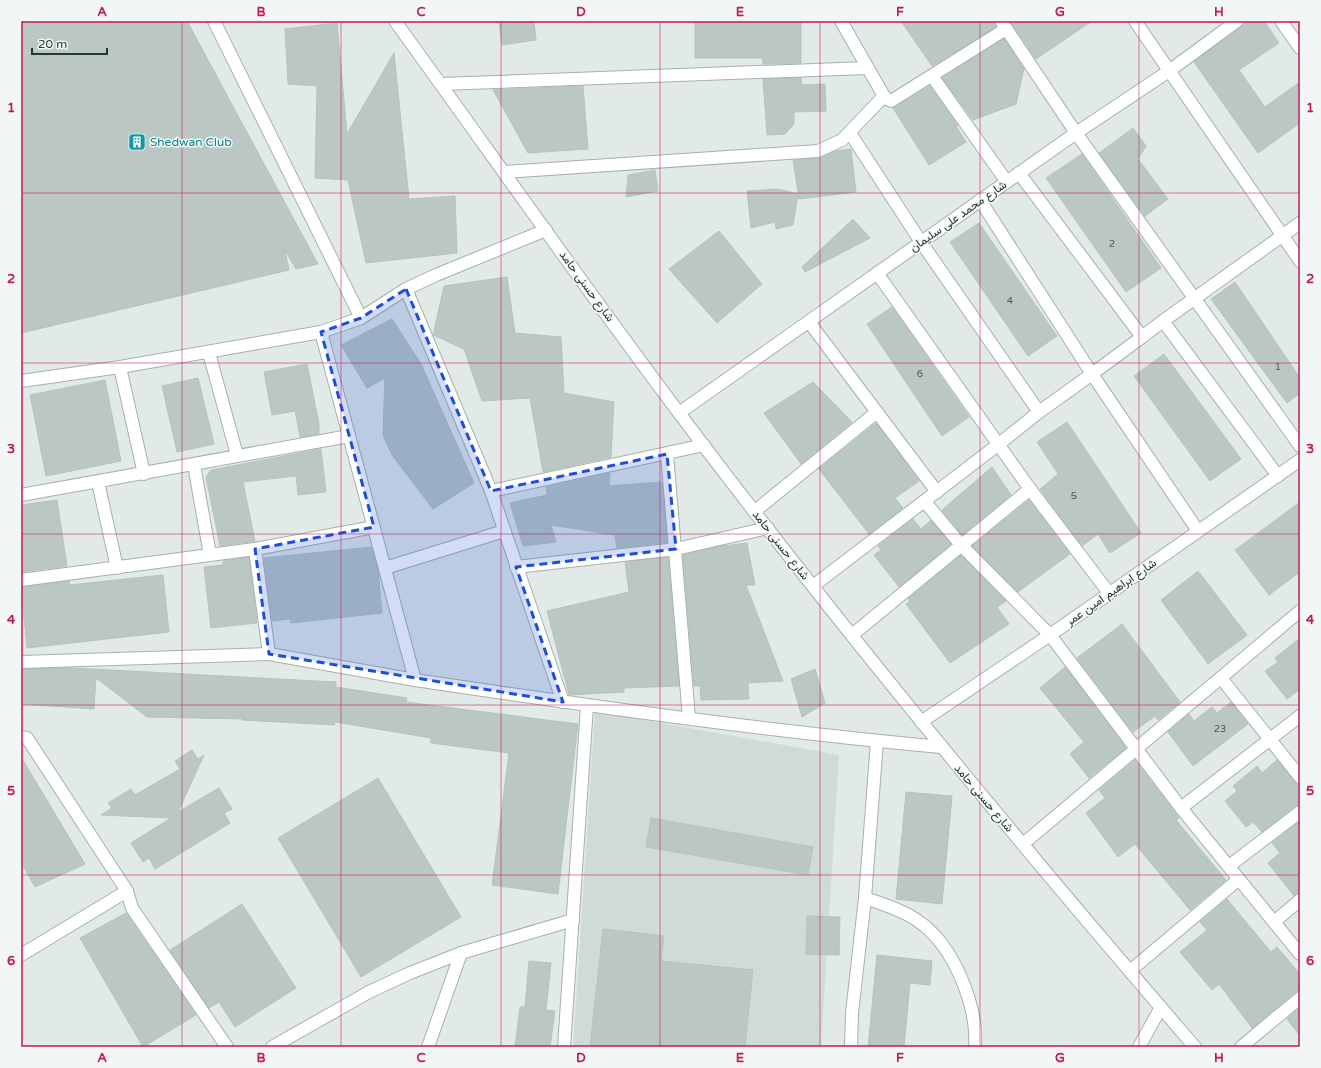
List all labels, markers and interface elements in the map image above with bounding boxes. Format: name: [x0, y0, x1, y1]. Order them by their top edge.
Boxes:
text: A: [97, 4, 107, 20]
text: B: [256, 4, 266, 20]
text: C: [416, 4, 426, 20]
text: D: [576, 4, 586, 20]
text: E: [736, 4, 744, 20]
text: F: [896, 4, 904, 20]
text: G: [1055, 4, 1065, 20]
text: H: [1214, 4, 1224, 20]
scale bar: [32, 30, 107, 56]
text: 20 m: [38, 37, 67, 51]
text: 1: [7, 100, 15, 116]
text: 1: [1306, 100, 1314, 116]
building icon: Shedwan Club: [127, 132, 147, 152]
place label: Shedwan Club: [150, 135, 232, 149]
street label: شارع محمد على سليمان: [907, 177, 1010, 256]
house number: 2: [1109, 238, 1115, 250]
street label: شارع حسنى حامد: [555, 248, 617, 325]
text: 2: [7, 271, 15, 287]
text: 2: [1306, 271, 1314, 287]
house number: 4: [1007, 295, 1013, 307]
house number: 1: [1275, 361, 1281, 373]
house number: 6: [917, 368, 923, 380]
text: 3: [7, 441, 15, 457]
text: 3: [1306, 441, 1314, 457]
house number: 5: [1071, 490, 1077, 502]
street label: شارع حسنى حامد: [748, 507, 812, 584]
street label: شارع ابراهيم امين عمر: [1062, 556, 1160, 631]
text: 4: [7, 612, 16, 628]
text: 4: [1306, 612, 1315, 628]
house number: 23: [1214, 723, 1226, 735]
street label: شارع حسنى حامد: [950, 761, 1016, 836]
text: 5: [7, 783, 15, 799]
text: 5: [1306, 783, 1314, 799]
text: 6: [7, 953, 15, 969]
text: 6: [1306, 953, 1314, 969]
text: A: [97, 1050, 107, 1066]
text: B: [256, 1050, 266, 1066]
text: C: [416, 1050, 426, 1066]
text: D: [576, 1050, 586, 1066]
text: E: [736, 1050, 744, 1066]
text: F: [896, 1050, 904, 1066]
text: G: [1055, 1050, 1065, 1066]
text: H: [1214, 1050, 1224, 1066]

